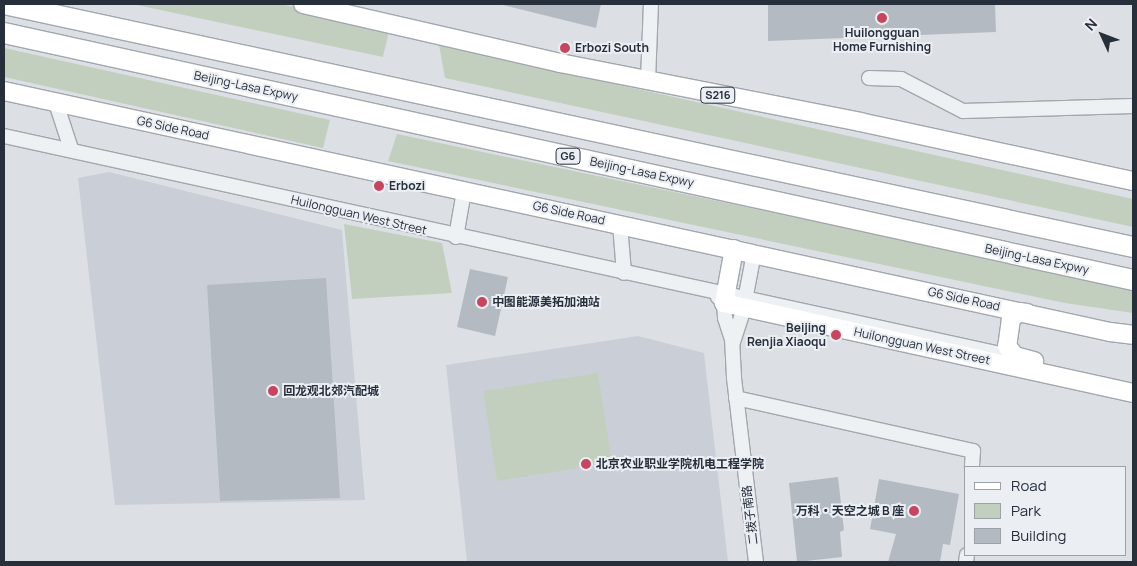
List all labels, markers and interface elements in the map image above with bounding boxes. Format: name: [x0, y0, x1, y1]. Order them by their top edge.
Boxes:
north arrow: [1077, 10, 1127, 60]
marker: Huilongguan Home Furnishing: [876, 12, 888, 24]
text: N: [1080, 14, 1101, 35]
place label: Huilongguan Home Furnishing: [833, 26, 931, 54]
place label: Erbozi South: [575, 41, 649, 55]
marker: Erbozi South: [559, 42, 571, 54]
street label: Beijing-Lasa Expwy: [193, 68, 299, 104]
road number: S216: [699, 86, 737, 104]
street label: G6 Side Road: [136, 113, 210, 143]
road number: G6: [556, 148, 580, 164]
street label: Beijing-Lasa Expwy: [589, 154, 695, 190]
place label: Erbozi: [389, 179, 425, 193]
marker: Erbozi: [373, 180, 385, 192]
street label: Huilongguan West Street: [290, 192, 428, 238]
street label: G6 Side Road: [532, 198, 606, 228]
street label: Beijing-Lasa Expwy: [984, 241, 1090, 277]
street label: G6 Side Road: [927, 284, 1001, 314]
place label: 中图能源美拓加油站: [492, 295, 600, 309]
marker: 中图能源美拓加油站: [476, 296, 488, 308]
place label: Beijing Renjia Xiaoqu: [747, 321, 826, 349]
street label: Huilongguan West Street: [853, 325, 991, 367]
marker: Beijing Renjia Xiaoqu: [830, 329, 842, 341]
place label: 回龙观北郊汽配城: [283, 384, 379, 398]
marker: 回龙观北郊汽配城: [267, 385, 279, 397]
place label: 北京农业职业学院机电工程学院: [596, 457, 764, 471]
marker: 北京农业职业学院机电工程学院: [580, 458, 592, 470]
legend: [964, 466, 1127, 556]
text: Road: [1011, 475, 1047, 496]
street label: 二拨子南路: [739, 484, 761, 546]
text: Park: [1011, 500, 1041, 521]
place label: 万科・天空之城 B 座: [796, 504, 904, 518]
marker: 万科・天空之城 B 座: [908, 505, 920, 517]
text: Building: [1011, 525, 1066, 546]

